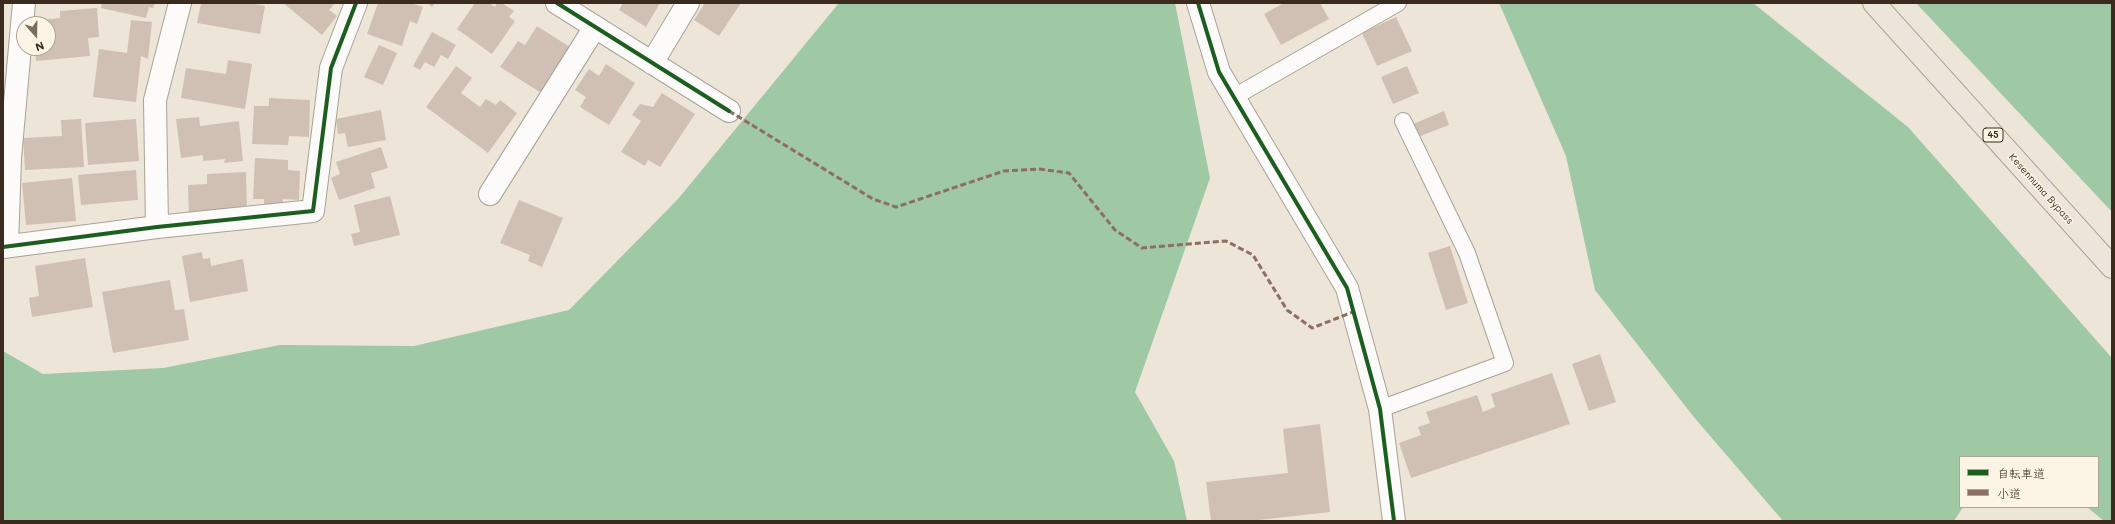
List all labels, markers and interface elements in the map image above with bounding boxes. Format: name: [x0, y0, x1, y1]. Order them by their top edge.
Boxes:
north arrow: [16, 16, 56, 56]
text: N: [33, 38, 46, 55]
road number: 45: [1983, 128, 2003, 142]
street label: Kesennuma Bypass: [2006, 151, 2076, 227]
legend: [1959, 456, 2099, 508]
text: 自転車道: [1997, 465, 2045, 481]
text: 小道: [1997, 485, 2021, 501]

